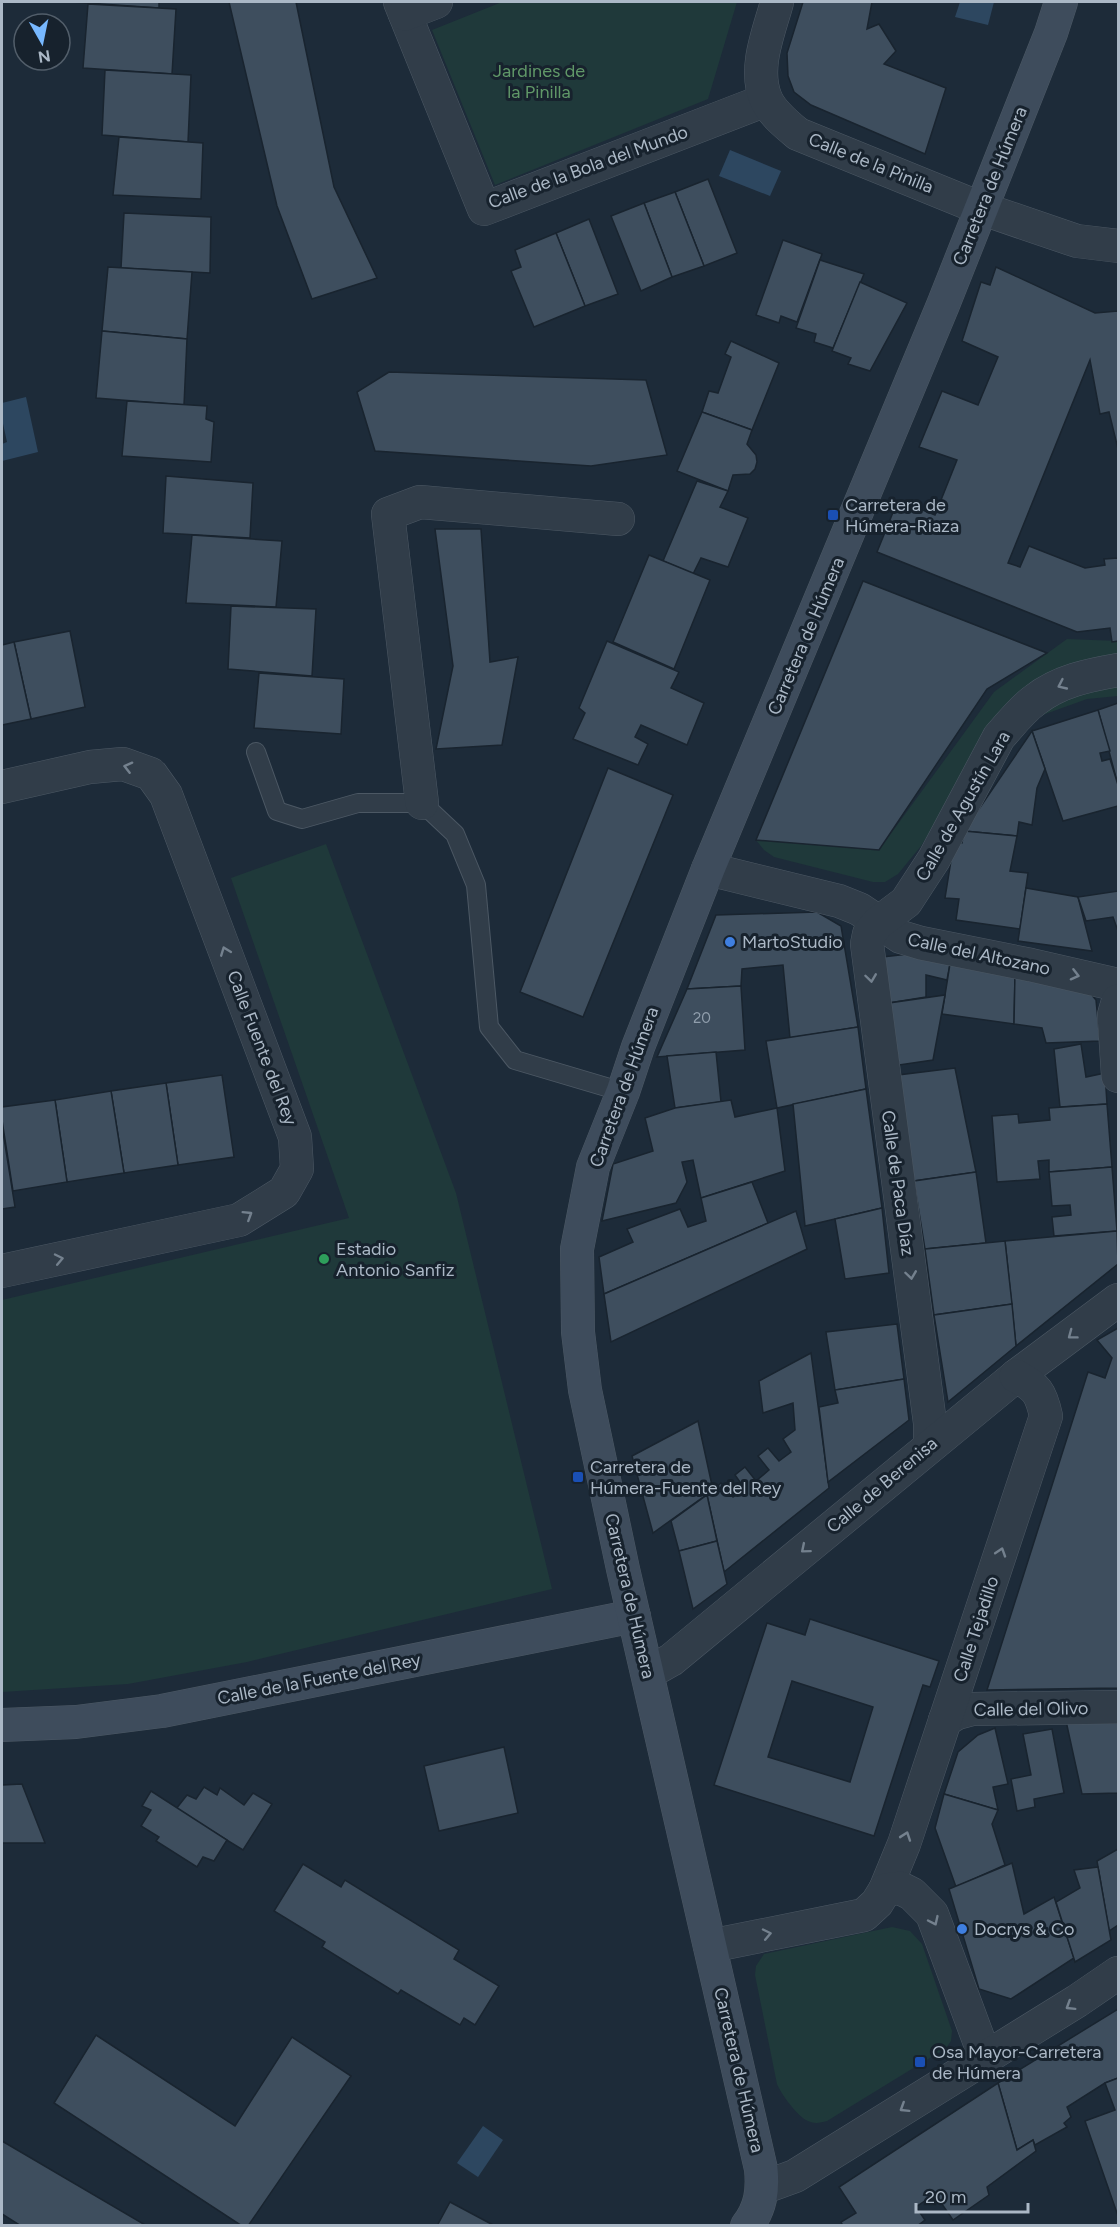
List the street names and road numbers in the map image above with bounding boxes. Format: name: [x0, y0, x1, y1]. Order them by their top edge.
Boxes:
street label: Carretera de Húmera: [948, 103, 1032, 269]
street label: Calle de la Bola del Mundo: [485, 121, 691, 213]
street label: Calle de la Pinilla: [805, 128, 937, 198]
street label: Carretera de Húmera: [763, 554, 849, 718]
street label: Calle de Agustín Lara: [911, 727, 1015, 885]
street label: Calle del Altozano: [906, 928, 1052, 980]
street label: Calle Fuente del Rey: [222, 968, 302, 1129]
street label: Carretera de Húmera: [585, 1004, 663, 1170]
street label: Calle de Paca Díaz: [877, 1109, 919, 1257]
street label: Calle de Berenisa: [822, 1432, 942, 1538]
street label: Carretera de Húmera: [600, 1511, 660, 1681]
street label: Calle Tejadillo: [949, 1573, 1003, 1685]
street label: Calle de la Fuente del Rey: [216, 1648, 423, 1709]
street label: Calle del Olivo: [973, 1697, 1089, 1721]
street label: Carretera de Húmera: [709, 1985, 769, 2155]

